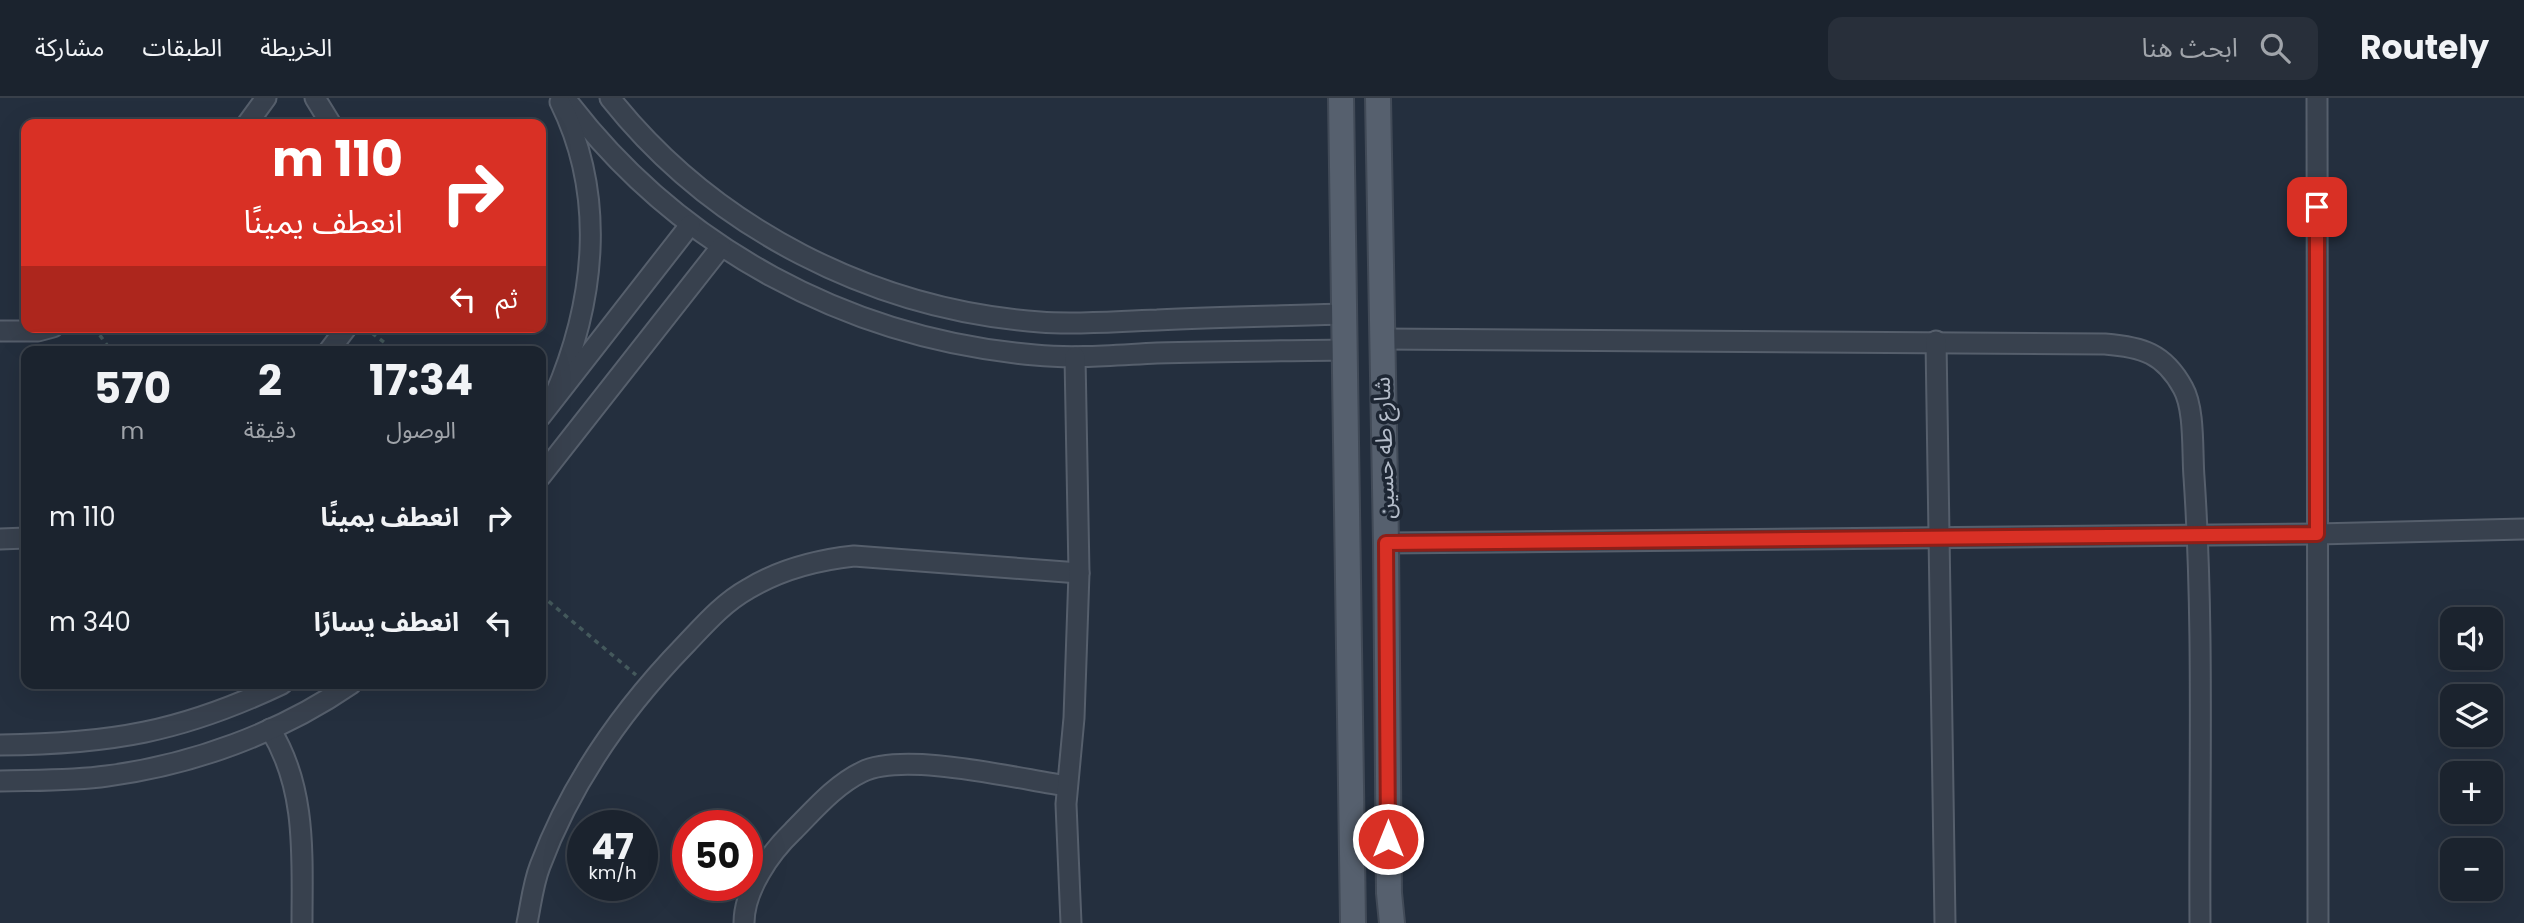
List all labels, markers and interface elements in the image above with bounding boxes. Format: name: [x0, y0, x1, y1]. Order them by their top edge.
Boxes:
search box: [1828, 17, 2318, 80]
text: Routely: [2360, 24, 2489, 71]
icon: search: [2256, 29, 2294, 67]
text: ابحث هنا: [2141, 30, 2238, 66]
text: مشاركة: [35, 31, 104, 64]
text: الطبقات: [142, 31, 222, 64]
text: الخريطة: [260, 31, 332, 64]
text: 110 m: [272, 125, 403, 193]
icon: right: [427, 147, 518, 238]
pin: [2287, 177, 2347, 237]
icon: arrive: [2298, 188, 2336, 226]
text: انعطف يمينًا: [243, 199, 403, 244]
icon: left: [444, 280, 482, 318]
text: ثم: [496, 281, 518, 317]
text: 2: [258, 351, 282, 410]
text: 17:34: [369, 351, 473, 410]
text: 570: [94, 359, 171, 418]
street label: شارع طه حسين: [1366, 376, 1403, 520]
text: دقيقة: [244, 414, 296, 446]
text: الوصول: [386, 414, 456, 446]
text: m: [121, 415, 144, 447]
text: 110 m: [49, 499, 116, 535]
text: انعطف يمينًا: [321, 499, 459, 535]
icon: right: [480, 499, 518, 537]
text: 340 m: [49, 604, 131, 640]
text: انعطف يسارًا: [314, 604, 459, 640]
icon: left: [480, 604, 518, 642]
map controls: [2440, 607, 2503, 901]
button: sound: [2440, 607, 2503, 670]
button: layers: [2440, 684, 2503, 747]
button: +: [2440, 761, 2503, 824]
position arrow: [1351, 802, 1425, 876]
speed limit sign: 50: [672, 810, 763, 901]
text: 47: [591, 822, 634, 871]
button: −: [2440, 838, 2503, 901]
text: km/h: [589, 860, 636, 885]

